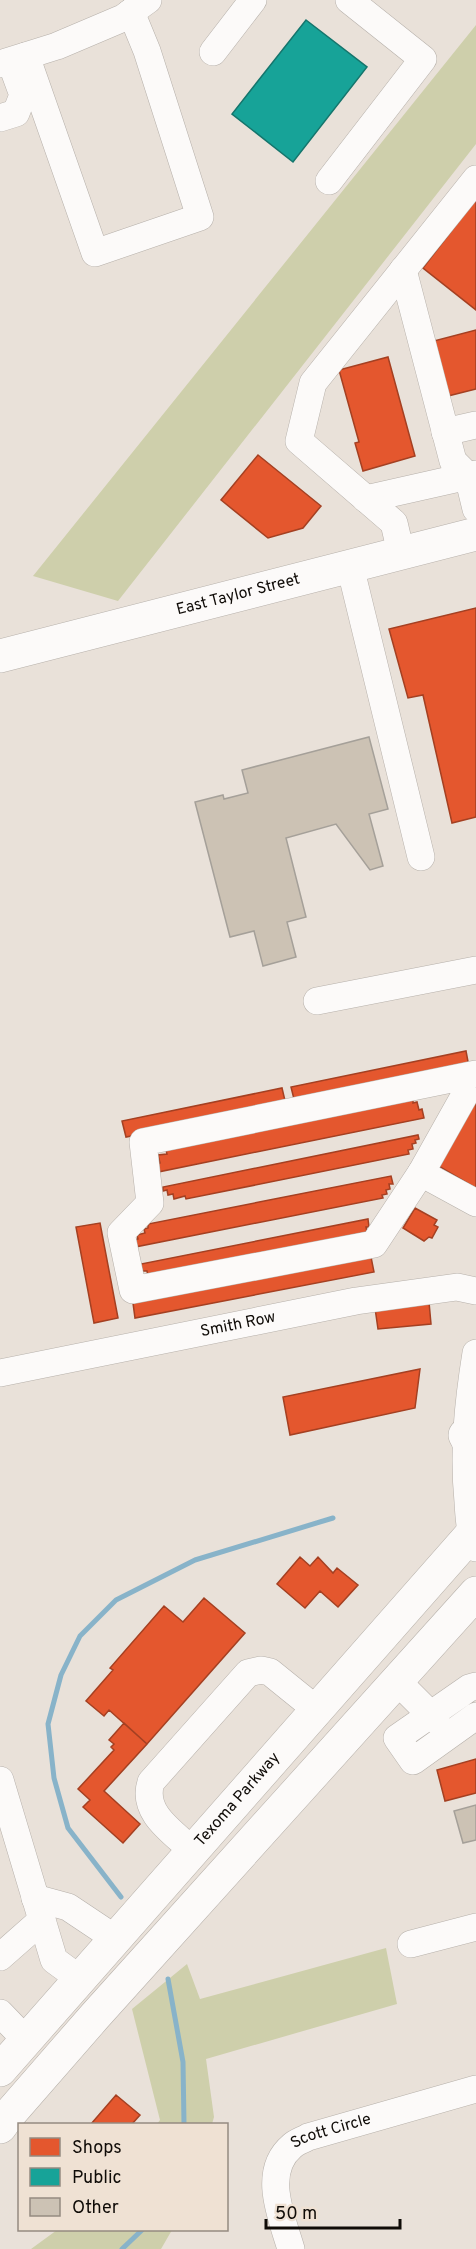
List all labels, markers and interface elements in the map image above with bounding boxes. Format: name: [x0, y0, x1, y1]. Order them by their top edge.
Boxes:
street label: East Taylor Street: [174, 569, 302, 620]
street label: Smith Row: [199, 1307, 278, 1342]
street label: Texoma Parkway: [191, 1748, 285, 1851]
street label: Scott Circle: [287, 2109, 373, 2154]
legend: [18, 2123, 228, 2231]
text: Shops: [72, 2137, 122, 2160]
text: Public: [72, 2167, 122, 2190]
scale bar: [266, 2192, 400, 2230]
text: Other: [72, 2197, 119, 2220]
text: 50 m: [275, 2203, 317, 2226]

